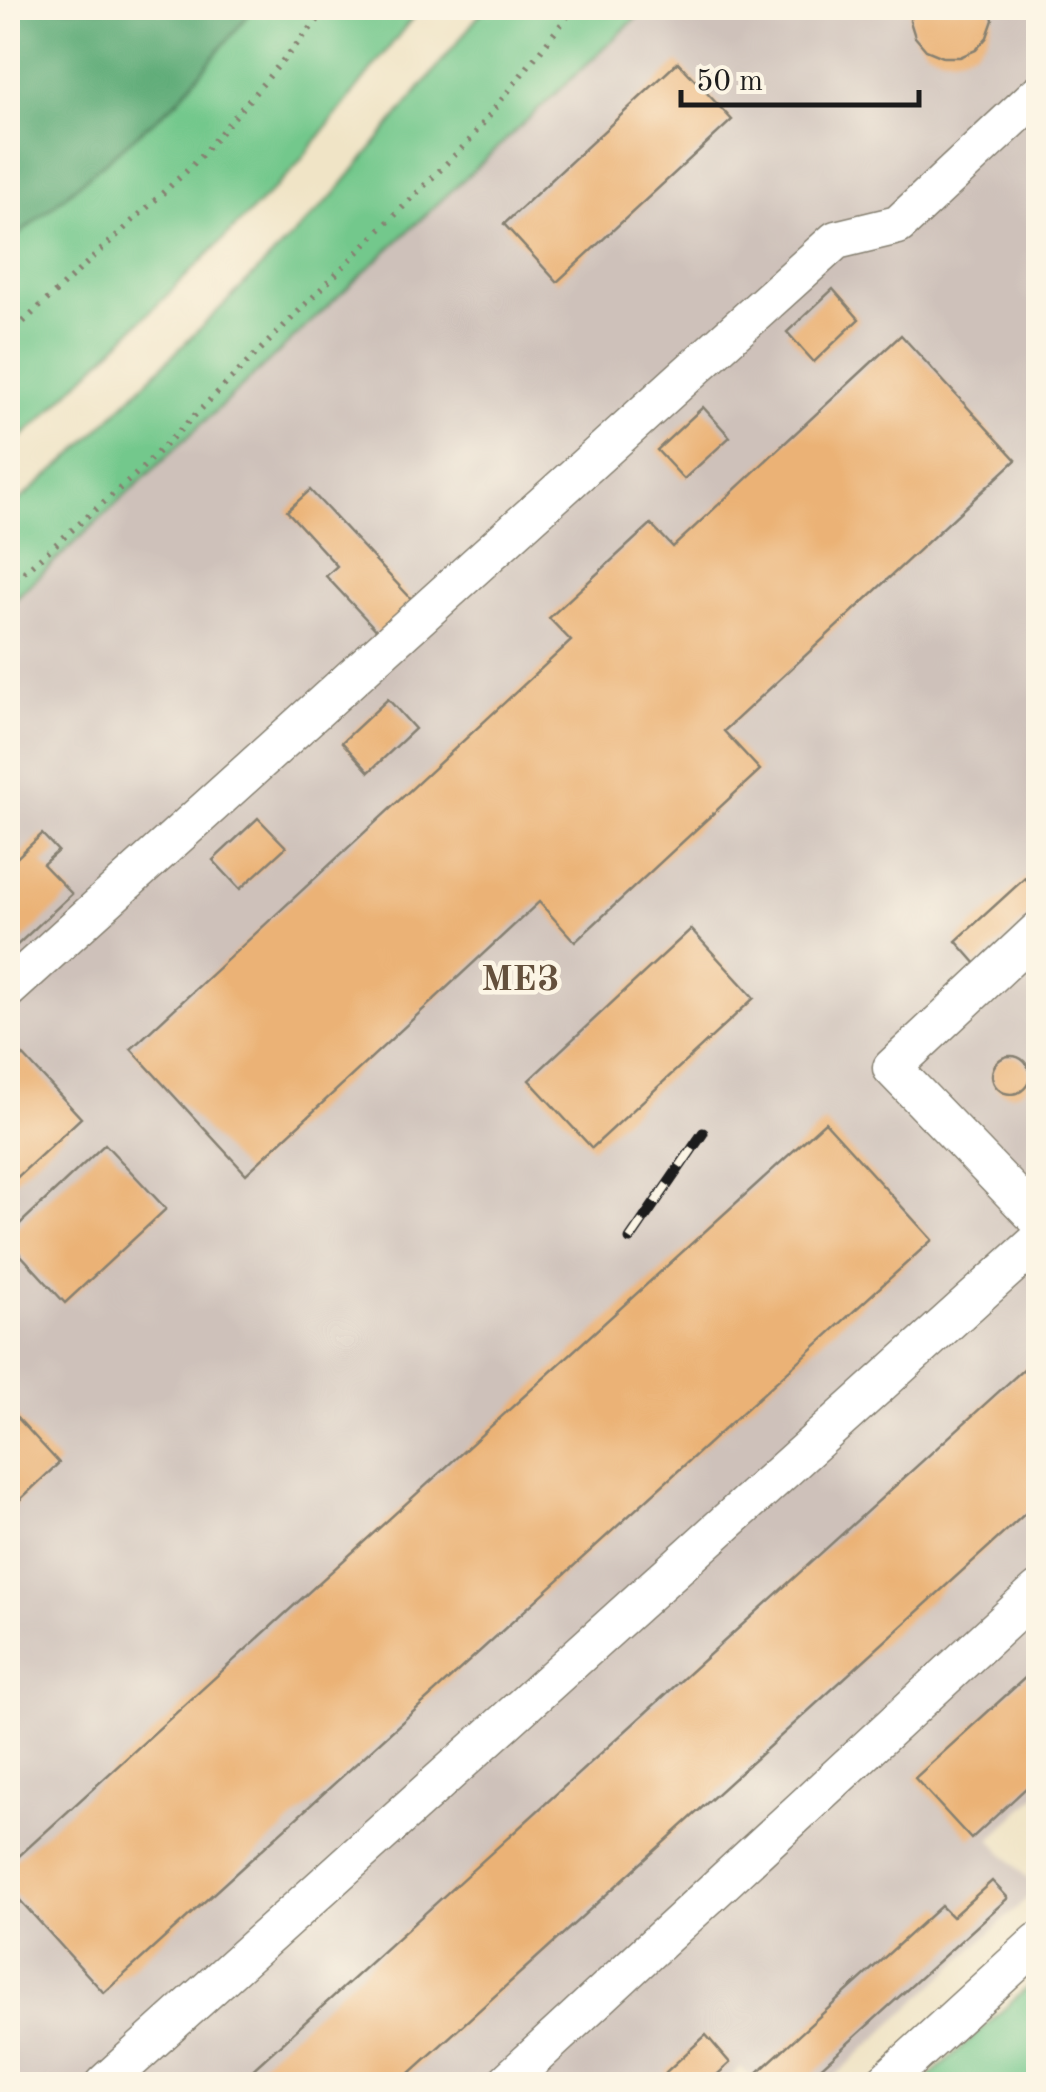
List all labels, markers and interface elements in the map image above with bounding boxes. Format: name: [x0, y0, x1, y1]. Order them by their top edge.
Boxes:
scale bar: [681, 45, 918, 107]
text: 50 m: [696, 67, 763, 97]
district label: МЕЗ: [481, 963, 559, 998]

